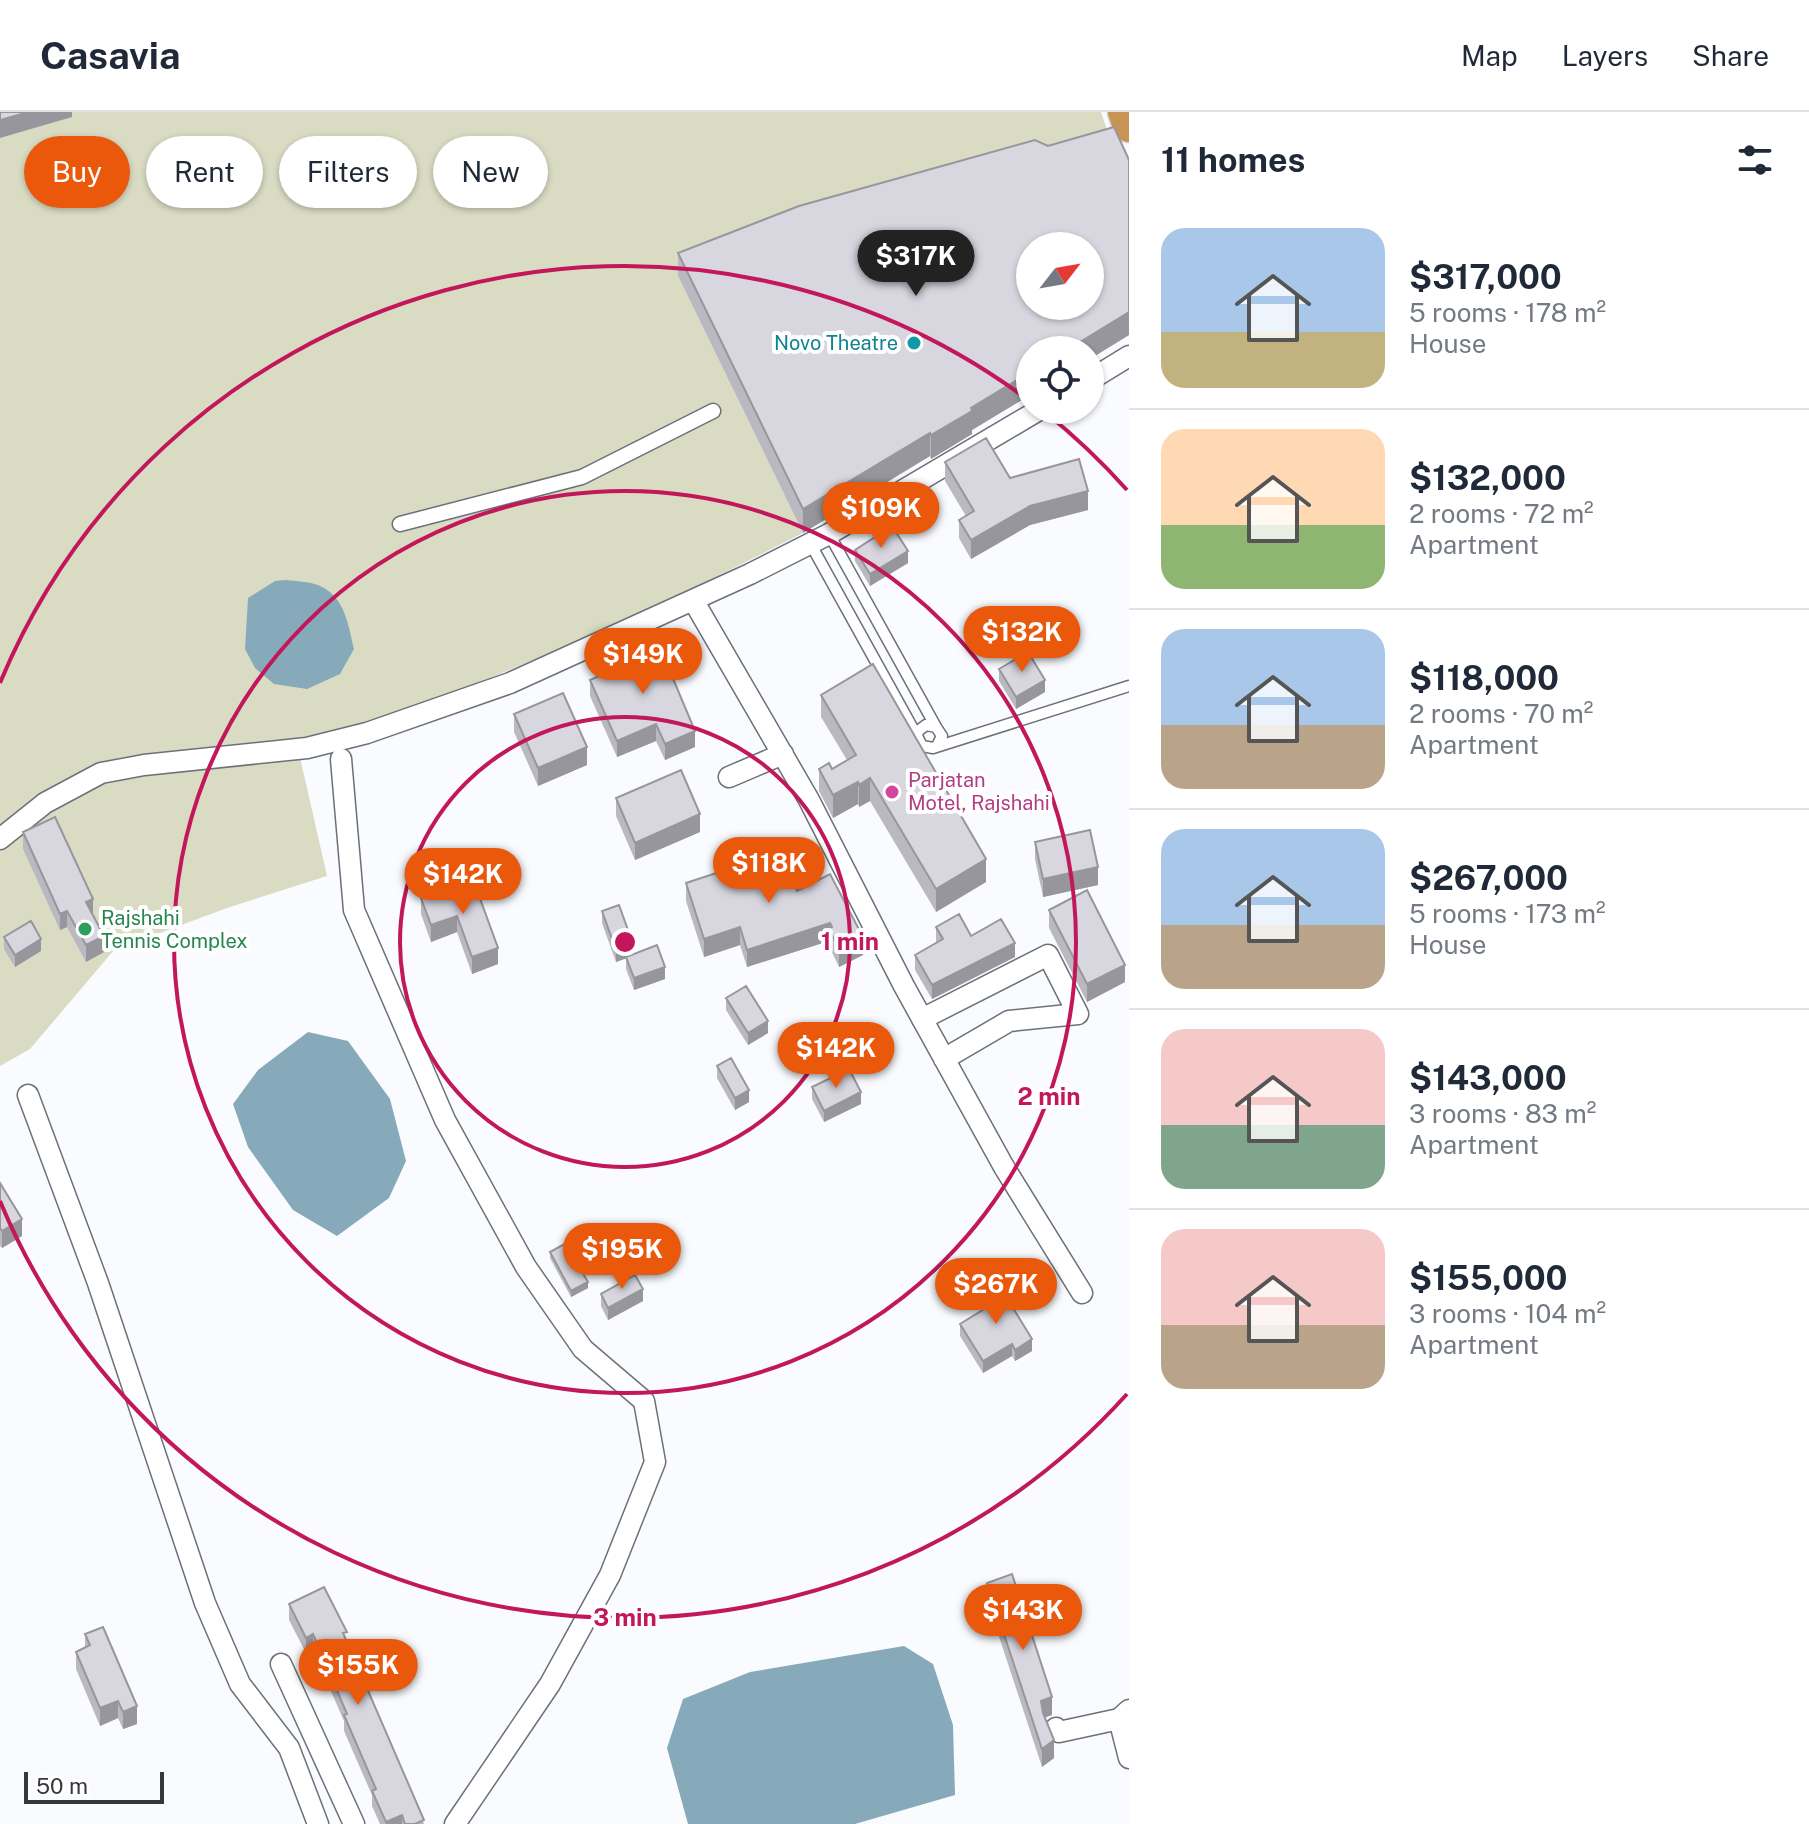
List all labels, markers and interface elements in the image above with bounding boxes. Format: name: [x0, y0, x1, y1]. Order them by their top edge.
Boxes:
text: Casavia: [40, 33, 181, 78]
text: Map: [1461, 39, 1518, 72]
text: Layers: [1562, 39, 1648, 72]
text: Share: [1692, 39, 1769, 72]
chip: Buy: [24, 136, 130, 208]
chip: Rent: [146, 136, 263, 208]
chip: Filters: [279, 136, 417, 208]
chip: New: [433, 136, 548, 208]
icon: filters: [1733, 138, 1777, 182]
text: 11 homes: [1161, 140, 1305, 180]
pin: $317K: [860, 230, 972, 298]
north arrow: [1016, 232, 1104, 320]
map controls: [1016, 232, 1104, 424]
text: $317K: [875, 240, 957, 271]
text: $317,000: [1409, 257, 1562, 297]
icon: home: [1225, 260, 1321, 356]
text: 5 rooms · 178 m²: [1409, 297, 1606, 328]
text: House: [1409, 328, 1486, 359]
place label: Novo Theatre: [774, 331, 898, 355]
marker: Novo Theatre: [905, 334, 923, 352]
button: locate: [1016, 336, 1104, 424]
text: $132,000: [1409, 458, 1566, 498]
icon: home: [1225, 461, 1321, 557]
pin: $109K: [825, 482, 937, 550]
text: $109K: [840, 492, 922, 523]
text: 2 rooms · 72 m²: [1409, 498, 1594, 529]
text: Apartment: [1409, 529, 1539, 560]
pin: $132K: [966, 606, 1078, 674]
text: $132K: [981, 616, 1063, 647]
pin: $149K: [587, 628, 699, 696]
text: $149K: [602, 638, 684, 669]
text: $118,000: [1409, 658, 1559, 698]
icon: home: [1225, 661, 1321, 757]
text: 2 rooms · 70 m²: [1409, 698, 1593, 729]
text: Apartment: [1409, 729, 1539, 760]
place label: Parjatan Motel, Rajshahi: [908, 768, 1050, 815]
marker: Parjatan Motel, Rajshahi: [883, 783, 901, 801]
pin: $118K: [713, 837, 825, 905]
text: $118K: [731, 847, 807, 878]
pin: $142K: [407, 848, 519, 916]
text: $142K: [422, 858, 504, 889]
text: $267,000: [1409, 858, 1568, 898]
icon: home: [1225, 861, 1321, 957]
text: 5 rooms · 173 m²: [1409, 898, 1606, 929]
place label: Rajshahi Tennis Complex: [101, 906, 248, 953]
marker: Rajshahi Tennis Complex: [76, 920, 94, 938]
text: 1 min: [821, 927, 879, 955]
centre of rings: [611, 928, 639, 956]
text: House: [1409, 929, 1486, 960]
pin: $142K: [780, 1022, 892, 1090]
text: $142K: [795, 1032, 877, 1063]
text: $143,000: [1409, 1058, 1567, 1098]
icon: home: [1225, 1061, 1321, 1157]
text: 2 min: [1018, 1082, 1080, 1110]
text: 3 rooms · 83 m²: [1409, 1098, 1596, 1129]
text: Apartment: [1409, 1129, 1539, 1160]
pin: $195K: [566, 1223, 678, 1291]
text: $195K: [581, 1233, 663, 1264]
pin: $267K: [940, 1258, 1052, 1326]
text: $155,000: [1409, 1258, 1568, 1298]
icon: home: [1225, 1261, 1321, 1357]
text: $267K: [953, 1268, 1039, 1299]
text: 3 rooms · 104 m²: [1409, 1298, 1606, 1329]
text: Apartment: [1409, 1329, 1539, 1360]
pin: $143K: [967, 1584, 1079, 1652]
text: $143K: [982, 1594, 1064, 1625]
text: 3 min: [593, 1603, 657, 1631]
pin: $155K: [302, 1639, 414, 1707]
text: $155K: [317, 1649, 399, 1680]
scale bar: [24, 1768, 164, 1804]
text: 50 m: [36, 1773, 88, 1799]

